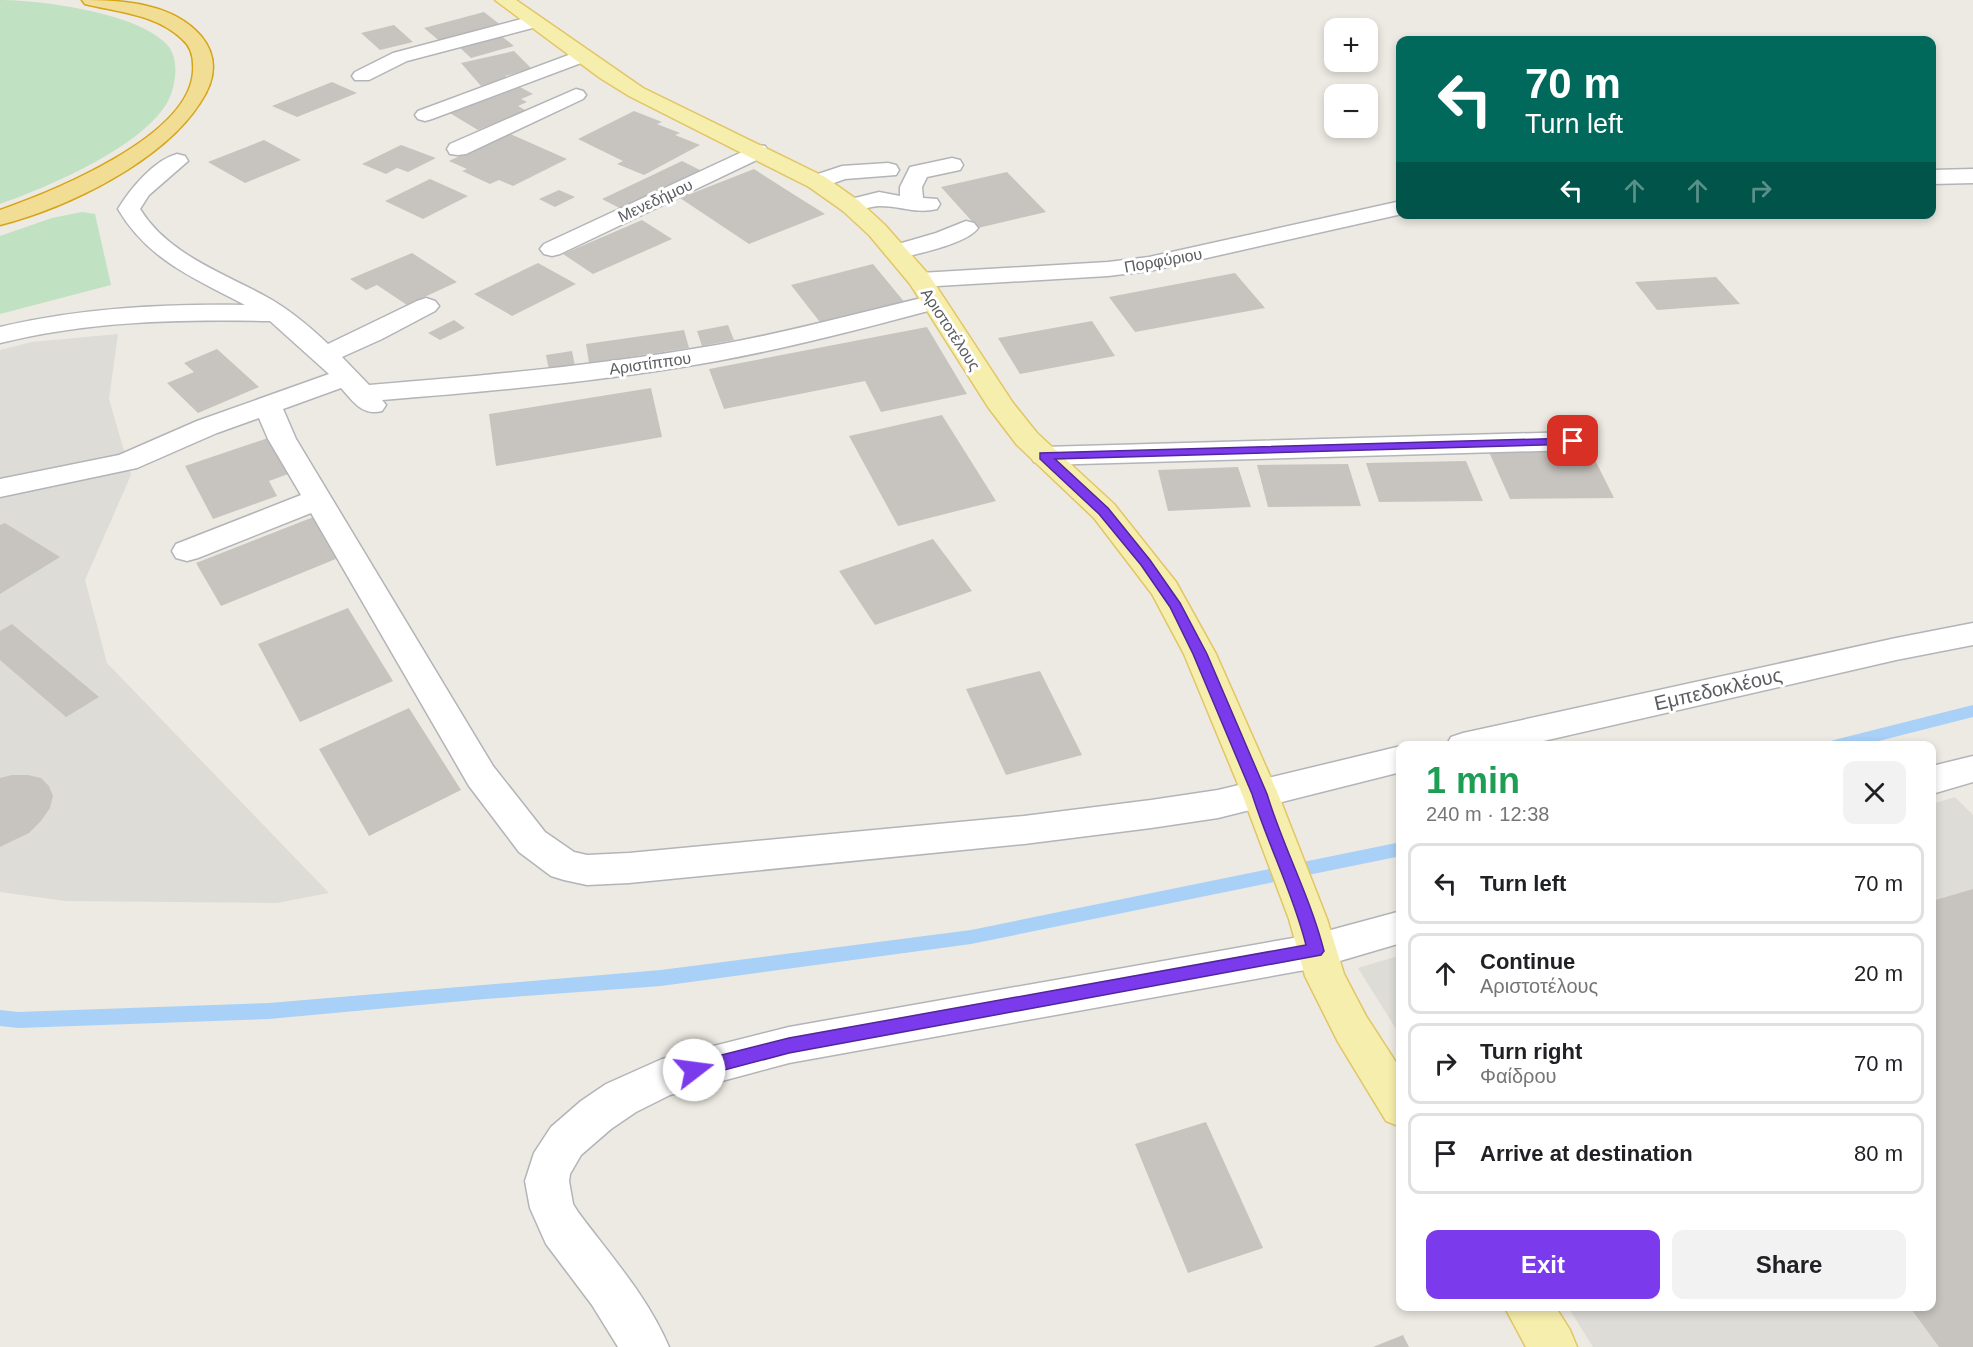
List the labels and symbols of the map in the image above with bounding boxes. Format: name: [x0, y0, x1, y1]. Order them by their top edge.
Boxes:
street label: Μενεδήμου: [615, 176, 695, 225]
street label: Πορφύριου: [1123, 245, 1203, 276]
street label: Αριστοτέλους: [918, 285, 984, 374]
street label: Αριστίππου: [608, 349, 692, 378]
pin: [1547, 415, 1598, 466]
street label: Εμπεδοκλέους: [1652, 664, 1784, 714]
position arrow: [662, 1038, 726, 1102]

